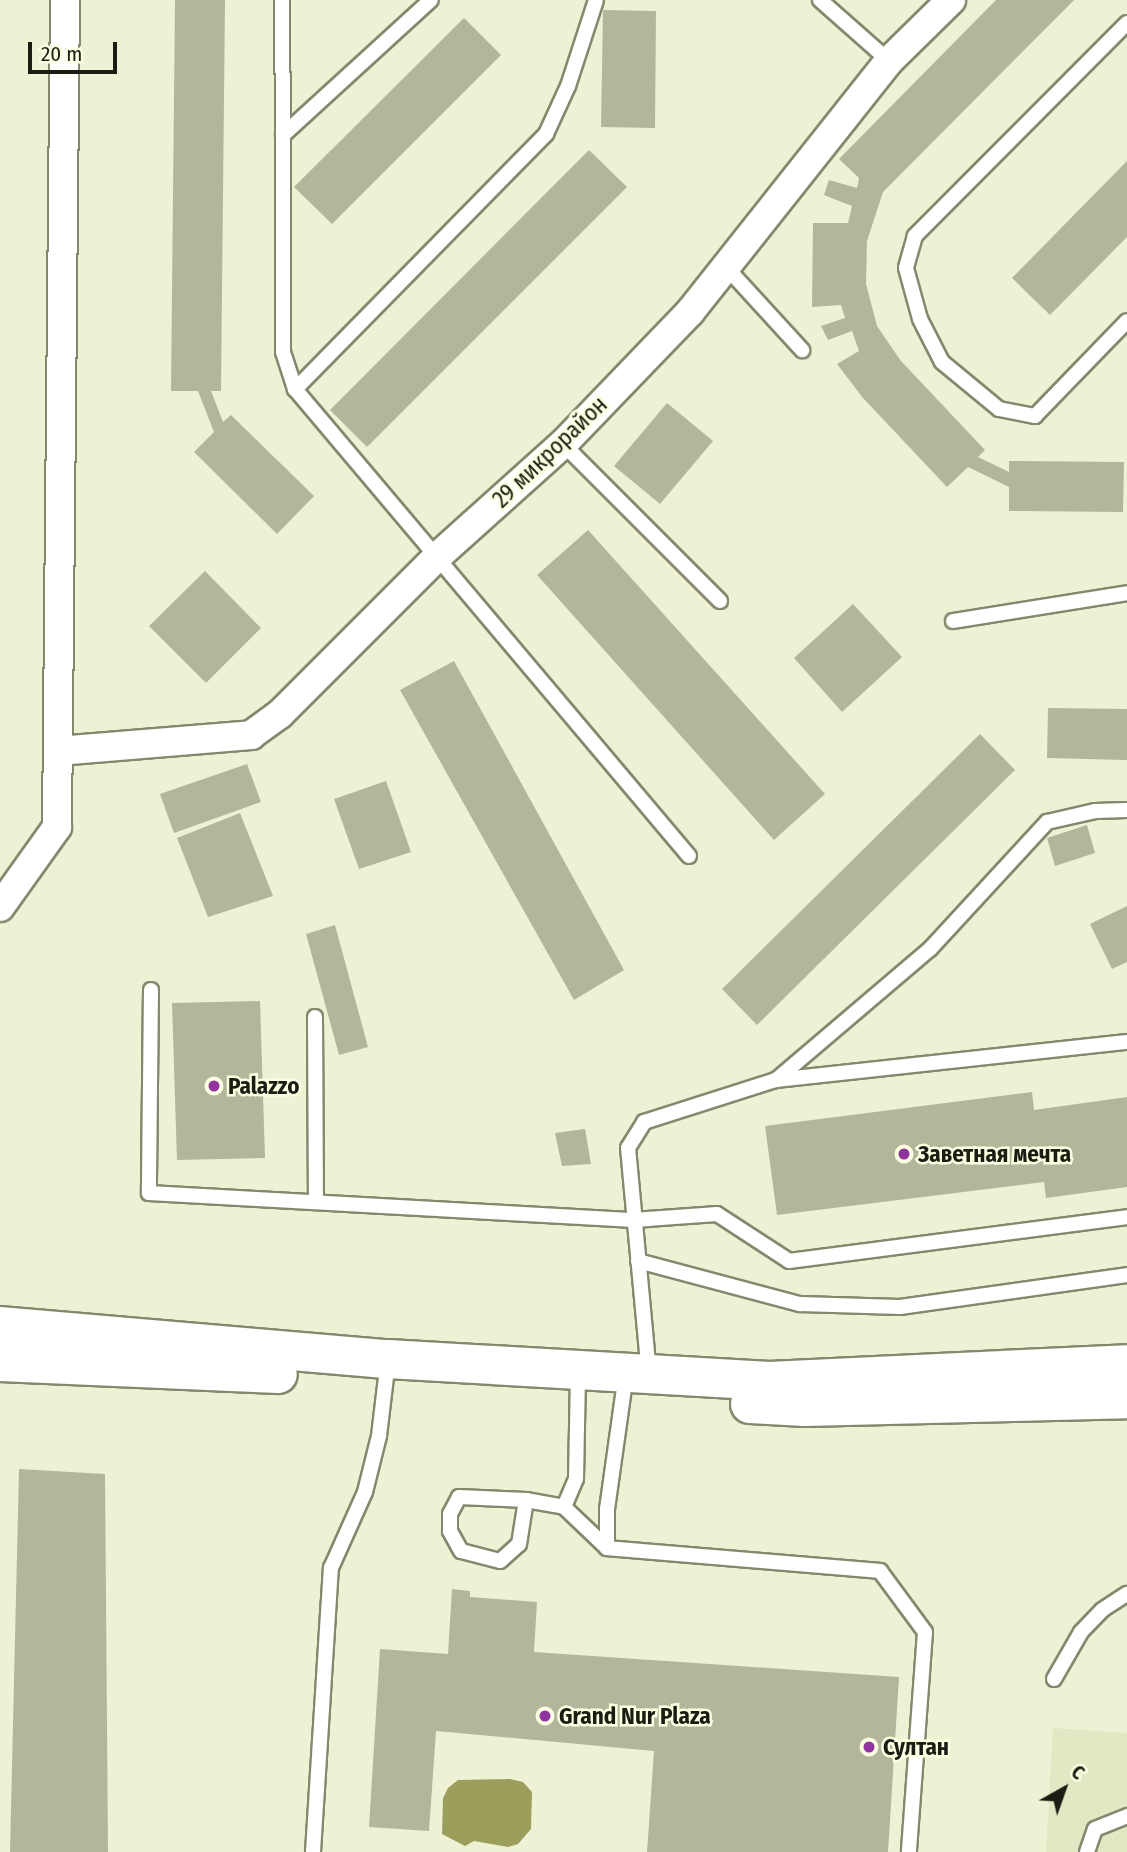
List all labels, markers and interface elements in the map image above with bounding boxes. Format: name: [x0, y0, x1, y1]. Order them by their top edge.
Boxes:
scale bar: [32, 28, 121, 72]
text: 20 m: [41, 41, 82, 67]
street label: 29 микрорайон: [487, 391, 613, 513]
place label: Palazzo: [228, 1072, 300, 1100]
marker: Palazzo: [206, 1078, 222, 1094]
place label: Заветная мечта: [918, 1140, 1071, 1168]
marker: Заветная мечта: [896, 1146, 912, 1162]
place label: Grand Nur Plaza: [559, 1702, 711, 1730]
marker: Grand Nur Plaza: [537, 1708, 553, 1724]
place label: Султан: [883, 1733, 949, 1761]
marker: Султан: [861, 1739, 877, 1755]
north arrow: [1029, 1754, 1099, 1824]
text: С: [1067, 1761, 1089, 1785]

